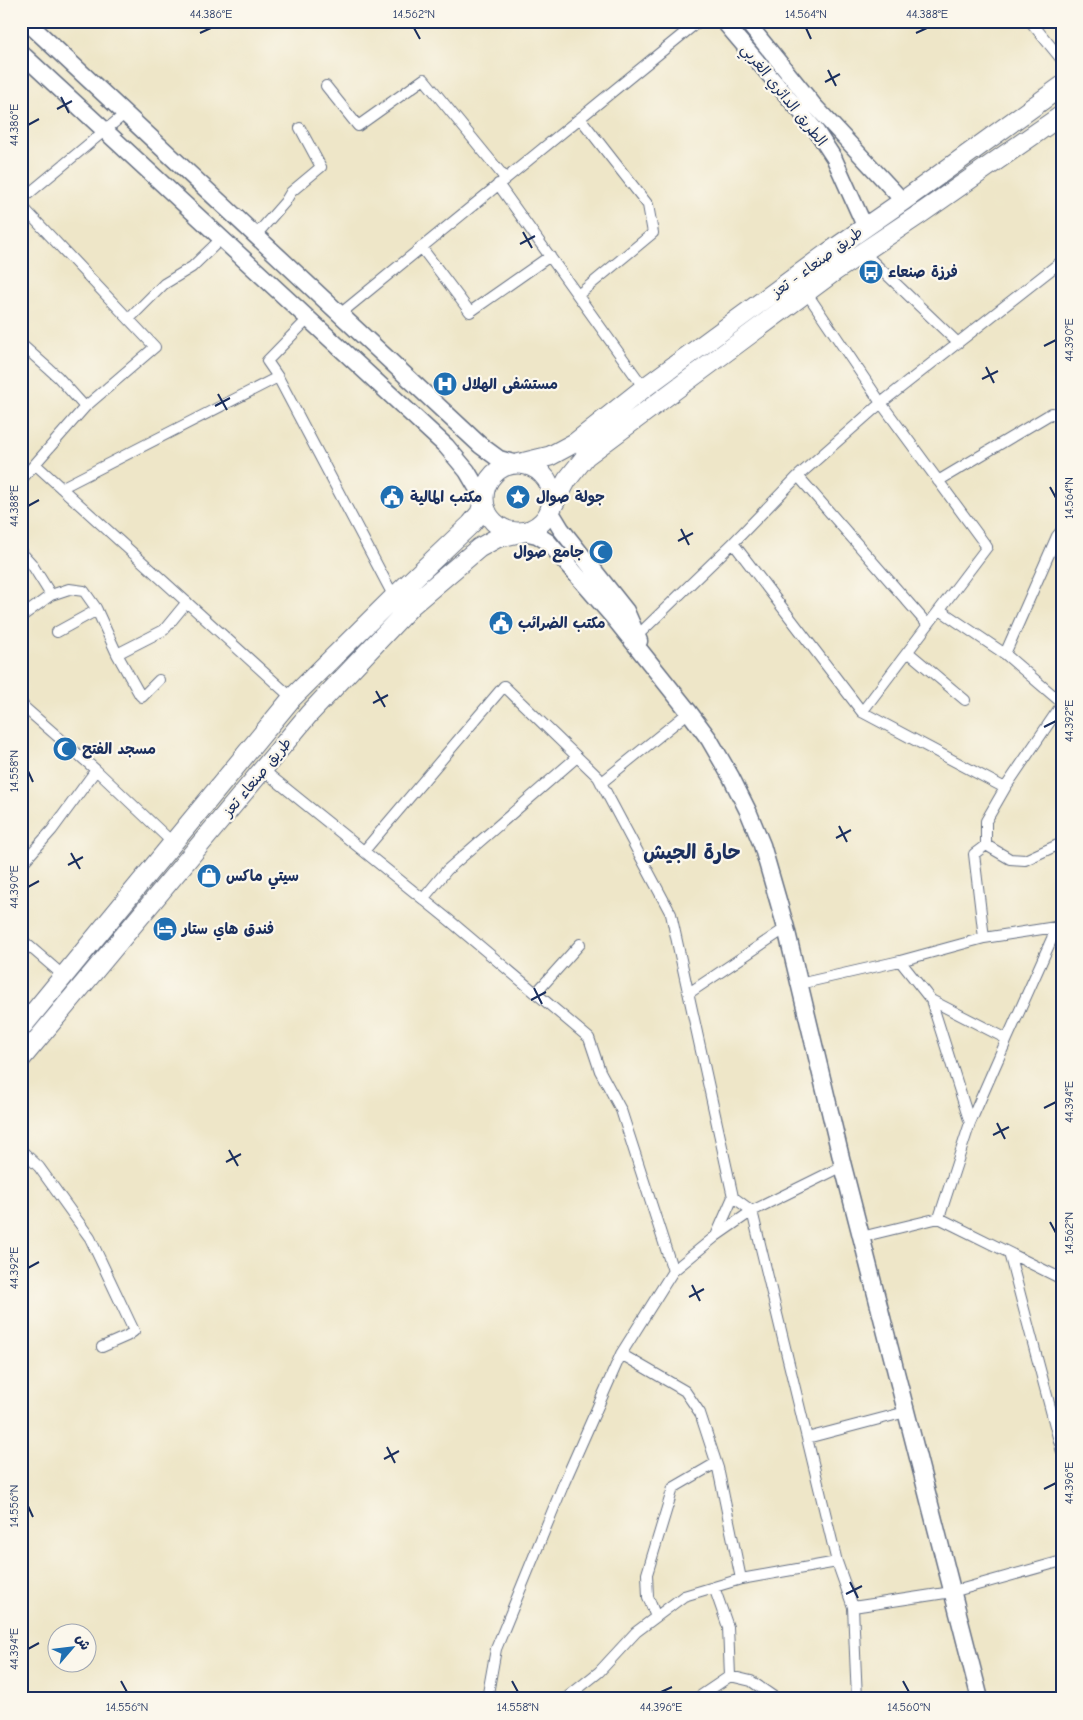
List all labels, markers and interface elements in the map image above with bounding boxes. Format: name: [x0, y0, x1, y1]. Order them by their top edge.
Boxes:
text: 44.386°E: [190, 7, 232, 21]
text: 14.562°N: [393, 7, 435, 21]
text: 14.564°N: [785, 7, 827, 21]
text: 44.388°E: [906, 7, 948, 21]
street label: الطريق الدائري الغربي: [734, 40, 831, 152]
text: 44.386°E: [7, 104, 21, 146]
street label: طريق صنعاء - تعز: [766, 223, 866, 302]
bus stop icon: فرزة صنعاء: [858, 259, 884, 285]
place label: فرزة صنعاء: [888, 263, 958, 281]
text: 44.390°E: [1062, 318, 1076, 362]
hospital icon: مستشفى الهلال: [432, 371, 458, 397]
place label: مستشفى الهلال: [462, 375, 558, 394]
text: 14.564°N: [1062, 477, 1076, 519]
public building icon: مكتب المالية: [379, 484, 405, 510]
place icon: جولة صوال: [505, 484, 531, 510]
text: 44.388°E: [7, 485, 21, 527]
place label: مكتب المالية: [410, 488, 482, 506]
place label: جولة صوال: [536, 488, 605, 507]
mosque icon: جامع صوال: [588, 539, 614, 565]
place label: جامع صوال: [513, 543, 584, 563]
public building icon: مكتب الضرائب: [488, 610, 514, 636]
place label: مكتب الضرائب: [518, 614, 606, 632]
text: 44.392°E: [1062, 700, 1076, 742]
street label: طريق صنعاء تعز: [218, 734, 295, 822]
mosque icon: مسجد الفتح: [52, 736, 78, 762]
place label: مسجد الفتح: [82, 740, 156, 759]
text: 14.558°N: [7, 750, 21, 792]
district label: حارة الجيش: [643, 841, 741, 864]
shop icon: سيتي ماكس: [196, 863, 222, 889]
text: 44.390°E: [7, 865, 21, 909]
place label: سيتي ماكس: [226, 867, 299, 890]
hotel icon: فندق هاي ستار: [152, 916, 178, 942]
place label: فندق هاي ستار: [180, 920, 274, 941]
text: 44.394°E: [1062, 1081, 1076, 1123]
text: 14.562°N: [1062, 1212, 1076, 1254]
text: 44.392°E: [7, 1247, 21, 1289]
text: 44.396°E: [1062, 1462, 1076, 1504]
text: 14.556°N: [7, 1485, 21, 1527]
north arrow: [48, 1622, 98, 1672]
text: 44.394°E: [7, 1628, 21, 1670]
text: ش: [72, 1631, 94, 1653]
text: 14.556°N: [106, 1700, 148, 1714]
text: 14.558°N: [497, 1700, 539, 1714]
text: 44.396°E: [640, 1700, 682, 1714]
text: 14.560°N: [887, 1700, 931, 1714]

